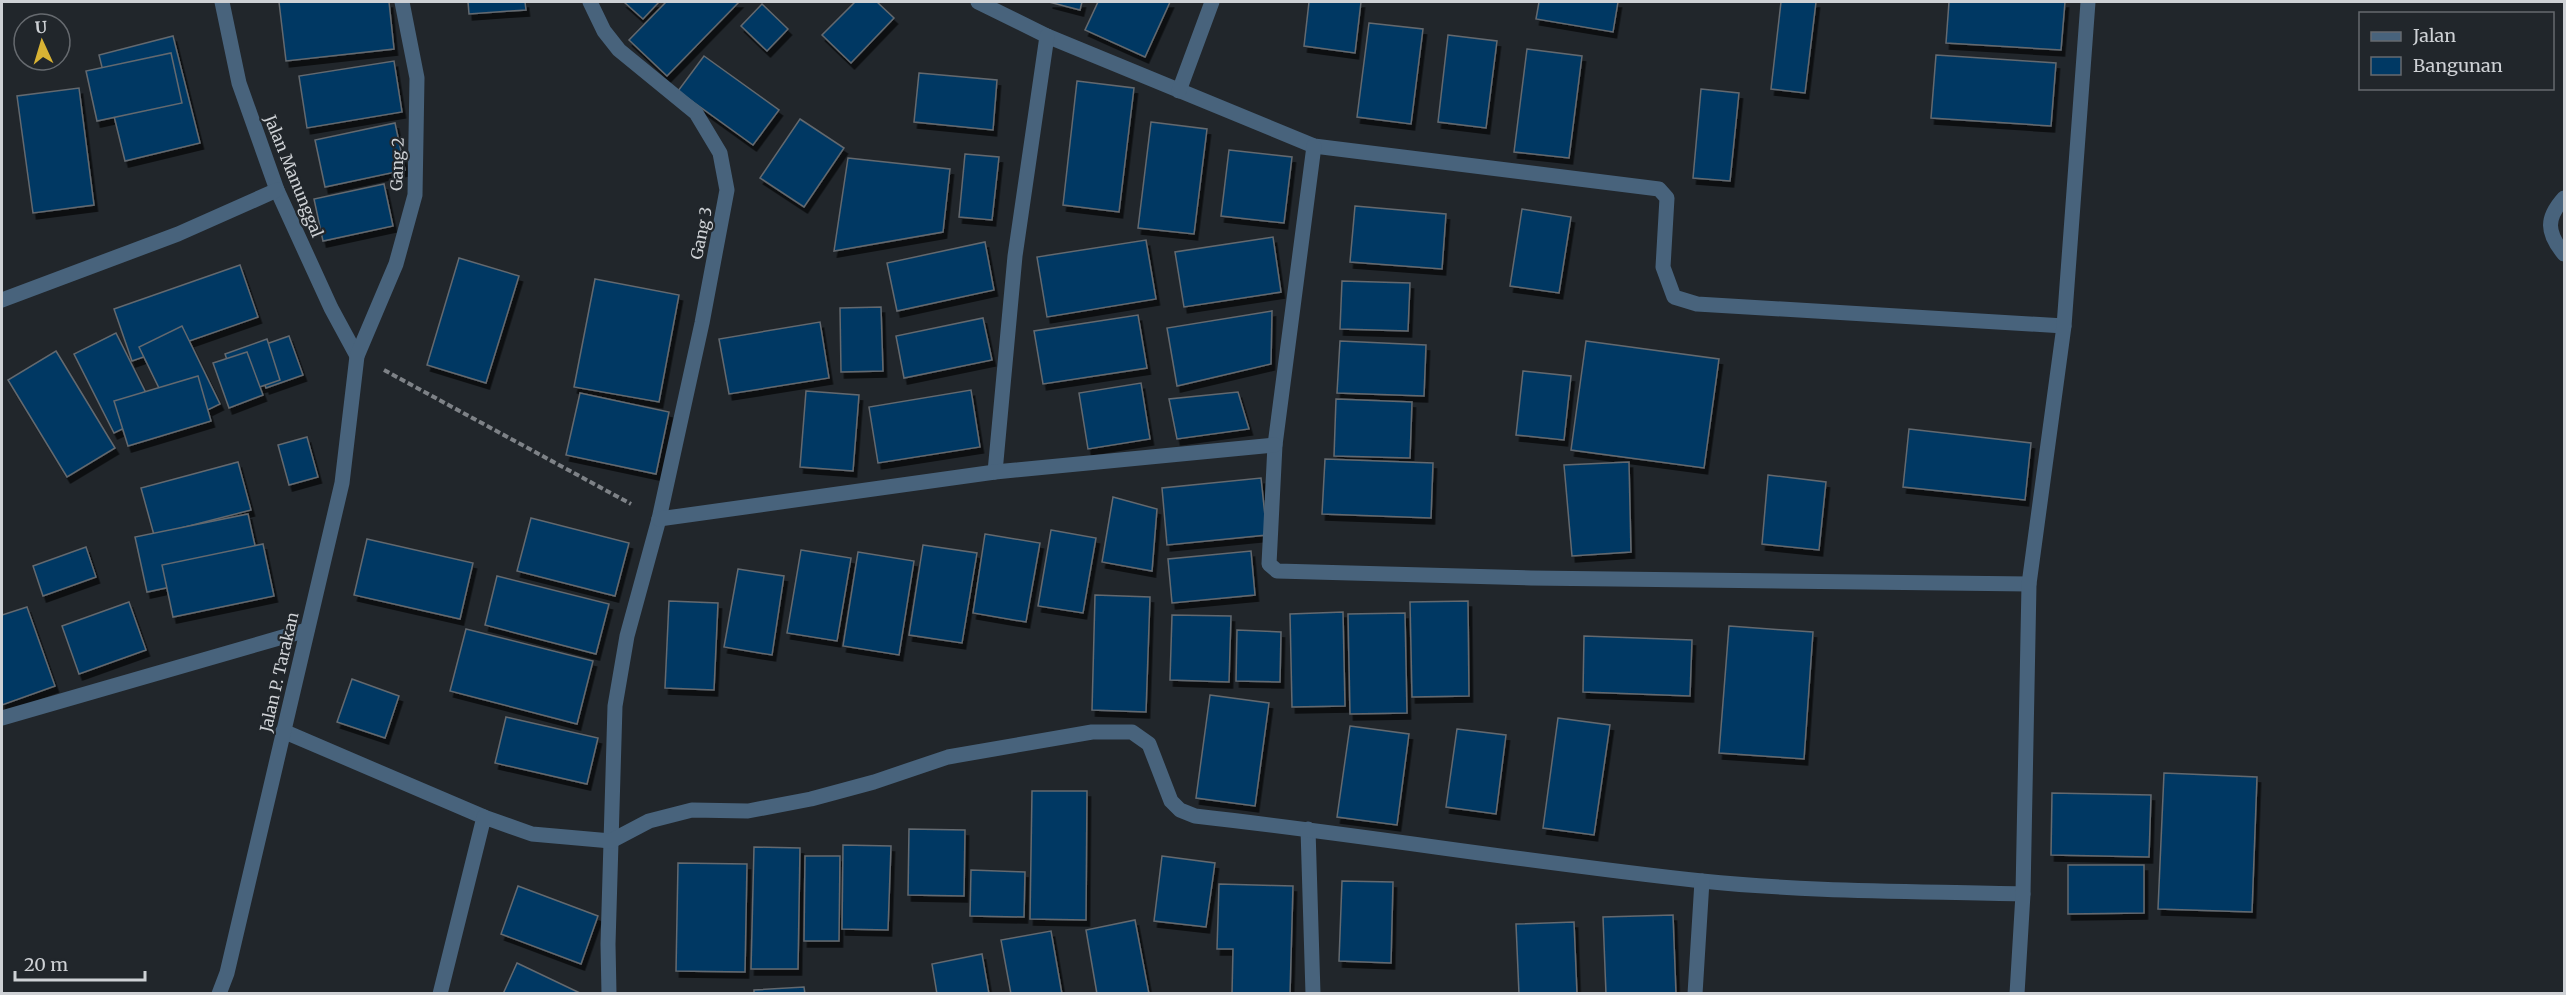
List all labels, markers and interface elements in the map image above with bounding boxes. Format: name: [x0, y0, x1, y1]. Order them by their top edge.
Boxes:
north arrow: [12, 12, 72, 72]
legend: [2359, 12, 2554, 90]
text: U: [34, 17, 48, 37]
text: Jalan: [2412, 24, 2456, 47]
text: Bangunan: [2413, 54, 2503, 77]
street label: Jalan Manunggal: [260, 111, 328, 240]
street label: Gang 2: [386, 137, 408, 191]
street label: Gang 3: [686, 205, 716, 261]
street label: Jalan P. Tarakan: [255, 610, 303, 735]
scale bar: [15, 944, 146, 982]
text: 20 m: [24, 953, 68, 976]

